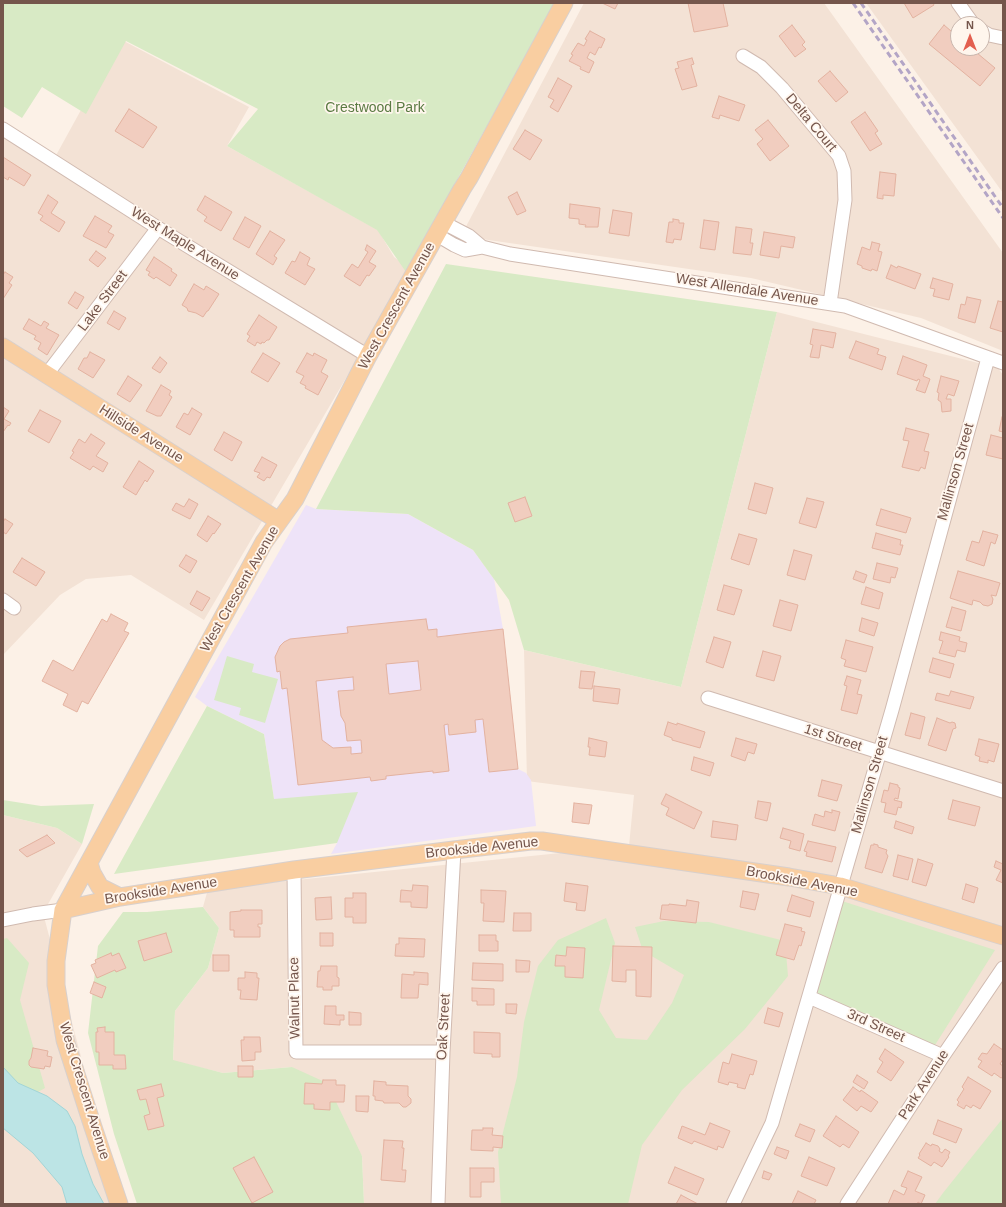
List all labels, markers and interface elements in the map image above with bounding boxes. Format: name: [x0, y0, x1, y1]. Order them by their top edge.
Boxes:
north arrow: [950, 16, 990, 56]
text: N: [966, 19, 974, 31]
street label: Delta Court: [782, 90, 840, 156]
park label: Crestwood Park: [325, 100, 425, 116]
street label: West Maple Avenue: [128, 204, 242, 284]
street label: West Crescent Avenue: [355, 240, 439, 372]
street label: Lake Street: [75, 267, 131, 335]
street label: West Allendale Avenue: [674, 270, 820, 310]
street label: Hillside Avenue: [96, 401, 186, 467]
street label: Mallinson Street: [934, 421, 978, 523]
street label: West Crescent Avenue: [197, 523, 283, 655]
street label: 1st Street: [802, 721, 864, 755]
street label: Mallinson Street: [848, 734, 892, 836]
street label: Brookside Avenue: [425, 834, 539, 862]
street label: Brookside Avenue: [745, 863, 859, 901]
street label: Brookside Avenue: [104, 874, 218, 908]
street label: Walnut Place: [286, 957, 304, 1039]
street label: Oak Street: [434, 993, 454, 1061]
street label: 3rd Street: [845, 1006, 907, 1046]
street label: West Crescent Avenue: [55, 1020, 113, 1162]
street label: Park Avenue: [895, 1047, 953, 1123]

